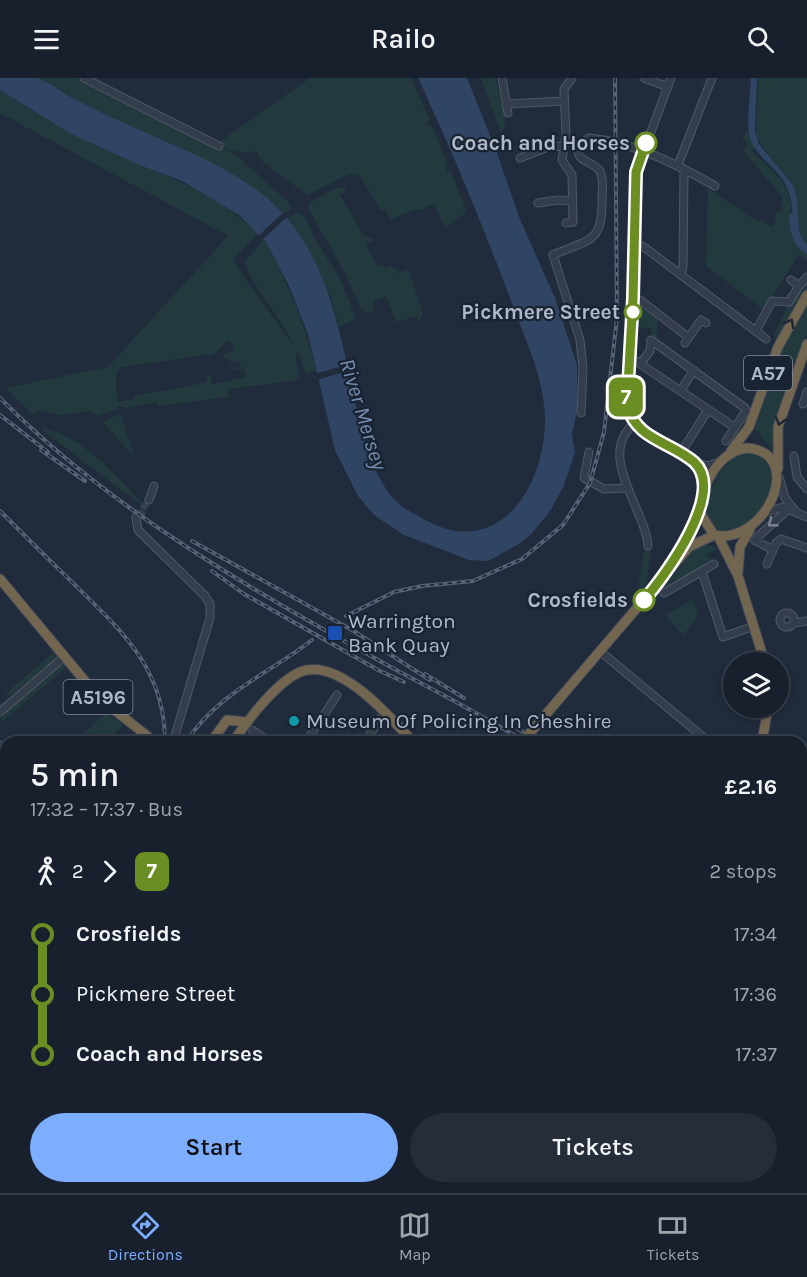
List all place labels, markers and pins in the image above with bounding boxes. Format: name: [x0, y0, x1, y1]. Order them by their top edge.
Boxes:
place label: Coach and Horses: [451, 131, 630, 155]
marker: Coach and Horses: [635, 132, 657, 154]
place label: Pickmere Street: [461, 300, 620, 324]
marker: Pickmere Street: [624, 303, 642, 321]
place label: Crosfields: [527, 588, 628, 612]
marker: Crosfields: [633, 589, 655, 611]
place label: Warrington Bank Quay: [348, 609, 456, 657]
marker: Warrington Bank Quay: [326, 624, 344, 642]
place label: Museum Of Policing In Cheshire: [306, 709, 611, 733]
marker: Museum Of Policing In Cheshire: [287, 714, 301, 728]

